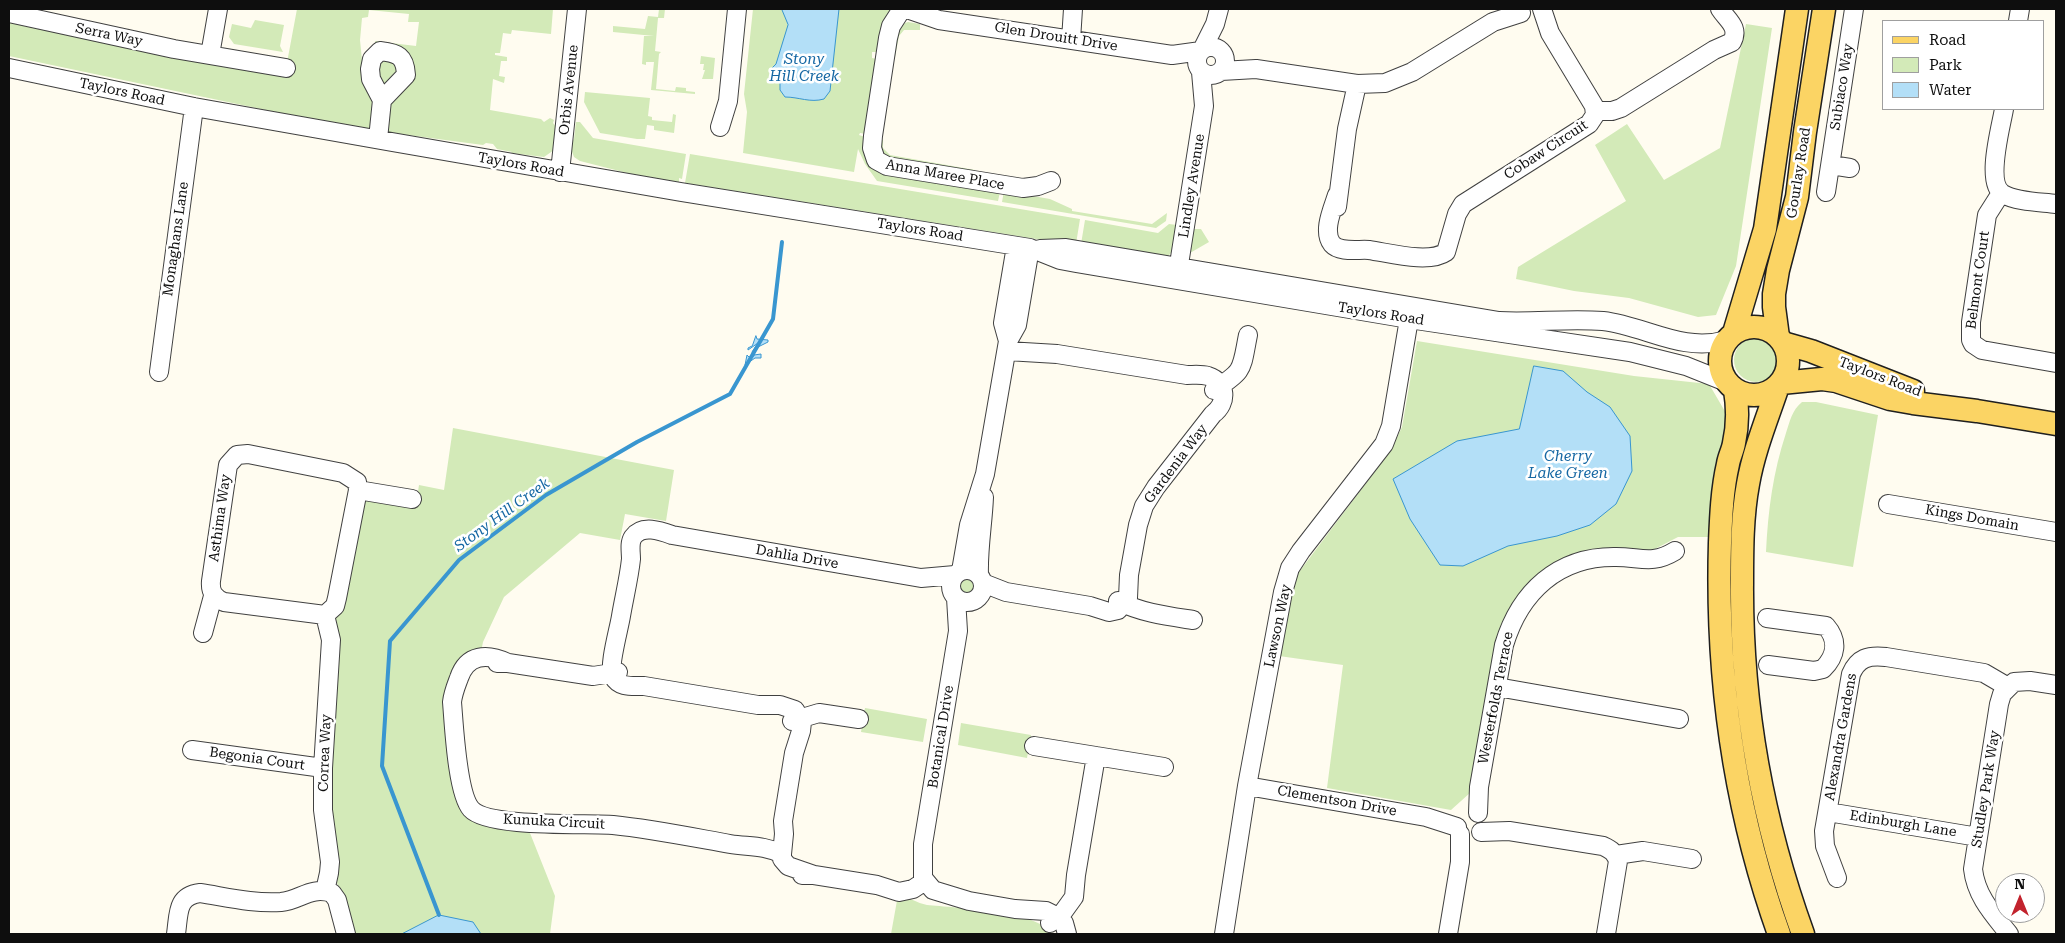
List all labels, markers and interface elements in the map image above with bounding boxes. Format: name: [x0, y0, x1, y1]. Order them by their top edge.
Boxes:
street label: Glen Drouitt Drive: [993, 19, 1119, 55]
street label: Serra Way: [74, 20, 144, 50]
legend: [1882, 20, 2045, 110]
text: Road: [1929, 31, 1966, 49]
street label: Subiaco Way: [1827, 42, 1857, 132]
street label: Orbis Avenue: [556, 44, 582, 136]
water label: Stony Hill Creek: [769, 51, 839, 86]
text: Park: [1929, 56, 1962, 74]
street label: Taylors Road: [78, 75, 166, 109]
text: Water: [1929, 81, 1971, 99]
street label: Cobaw Circuit: [1501, 117, 1591, 183]
street label: Gourlay Road: [1784, 126, 1814, 220]
street label: Lindley Avenue: [1175, 133, 1209, 239]
street label: Taylors Road: [477, 149, 565, 181]
street label: Anna Maree Place: [884, 156, 1006, 194]
street label: Monaghans Lane: [160, 181, 192, 297]
street label: Taylors Road: [876, 215, 964, 245]
street label: Belmont Court: [1963, 230, 1993, 330]
street label: Taylors Road: [1337, 299, 1425, 329]
street label: Taylors Road: [1836, 354, 1924, 400]
street label: Gardenia Way: [1141, 421, 1211, 507]
water label: Cherry Lake Green: [1528, 448, 1608, 483]
street label: Asthima Way: [206, 473, 234, 563]
water label: Stony Hill Creek: [451, 474, 553, 556]
street label: Kings Domain: [1924, 501, 2020, 535]
street label: Dahlia Drive: [754, 541, 840, 573]
street label: Lawson Way: [1261, 583, 1295, 669]
street label: Westerfolds Terrace: [1475, 630, 1517, 766]
street label: Alexandra Gardens: [1822, 672, 1860, 802]
street label: Botanical Drive: [925, 684, 957, 790]
street label: Correa Way: [315, 714, 335, 792]
street label: Studley Park Way: [1968, 729, 2004, 849]
street label: Begonia Court: [208, 744, 306, 774]
street label: Clementson Drive: [1276, 782, 1398, 820]
street label: Edinburgh Lane: [1848, 807, 1958, 841]
street label: Kunuka Circuit: [503, 811, 605, 833]
north arrow: [1995, 873, 2045, 923]
text: N: [2015, 876, 2025, 892]

